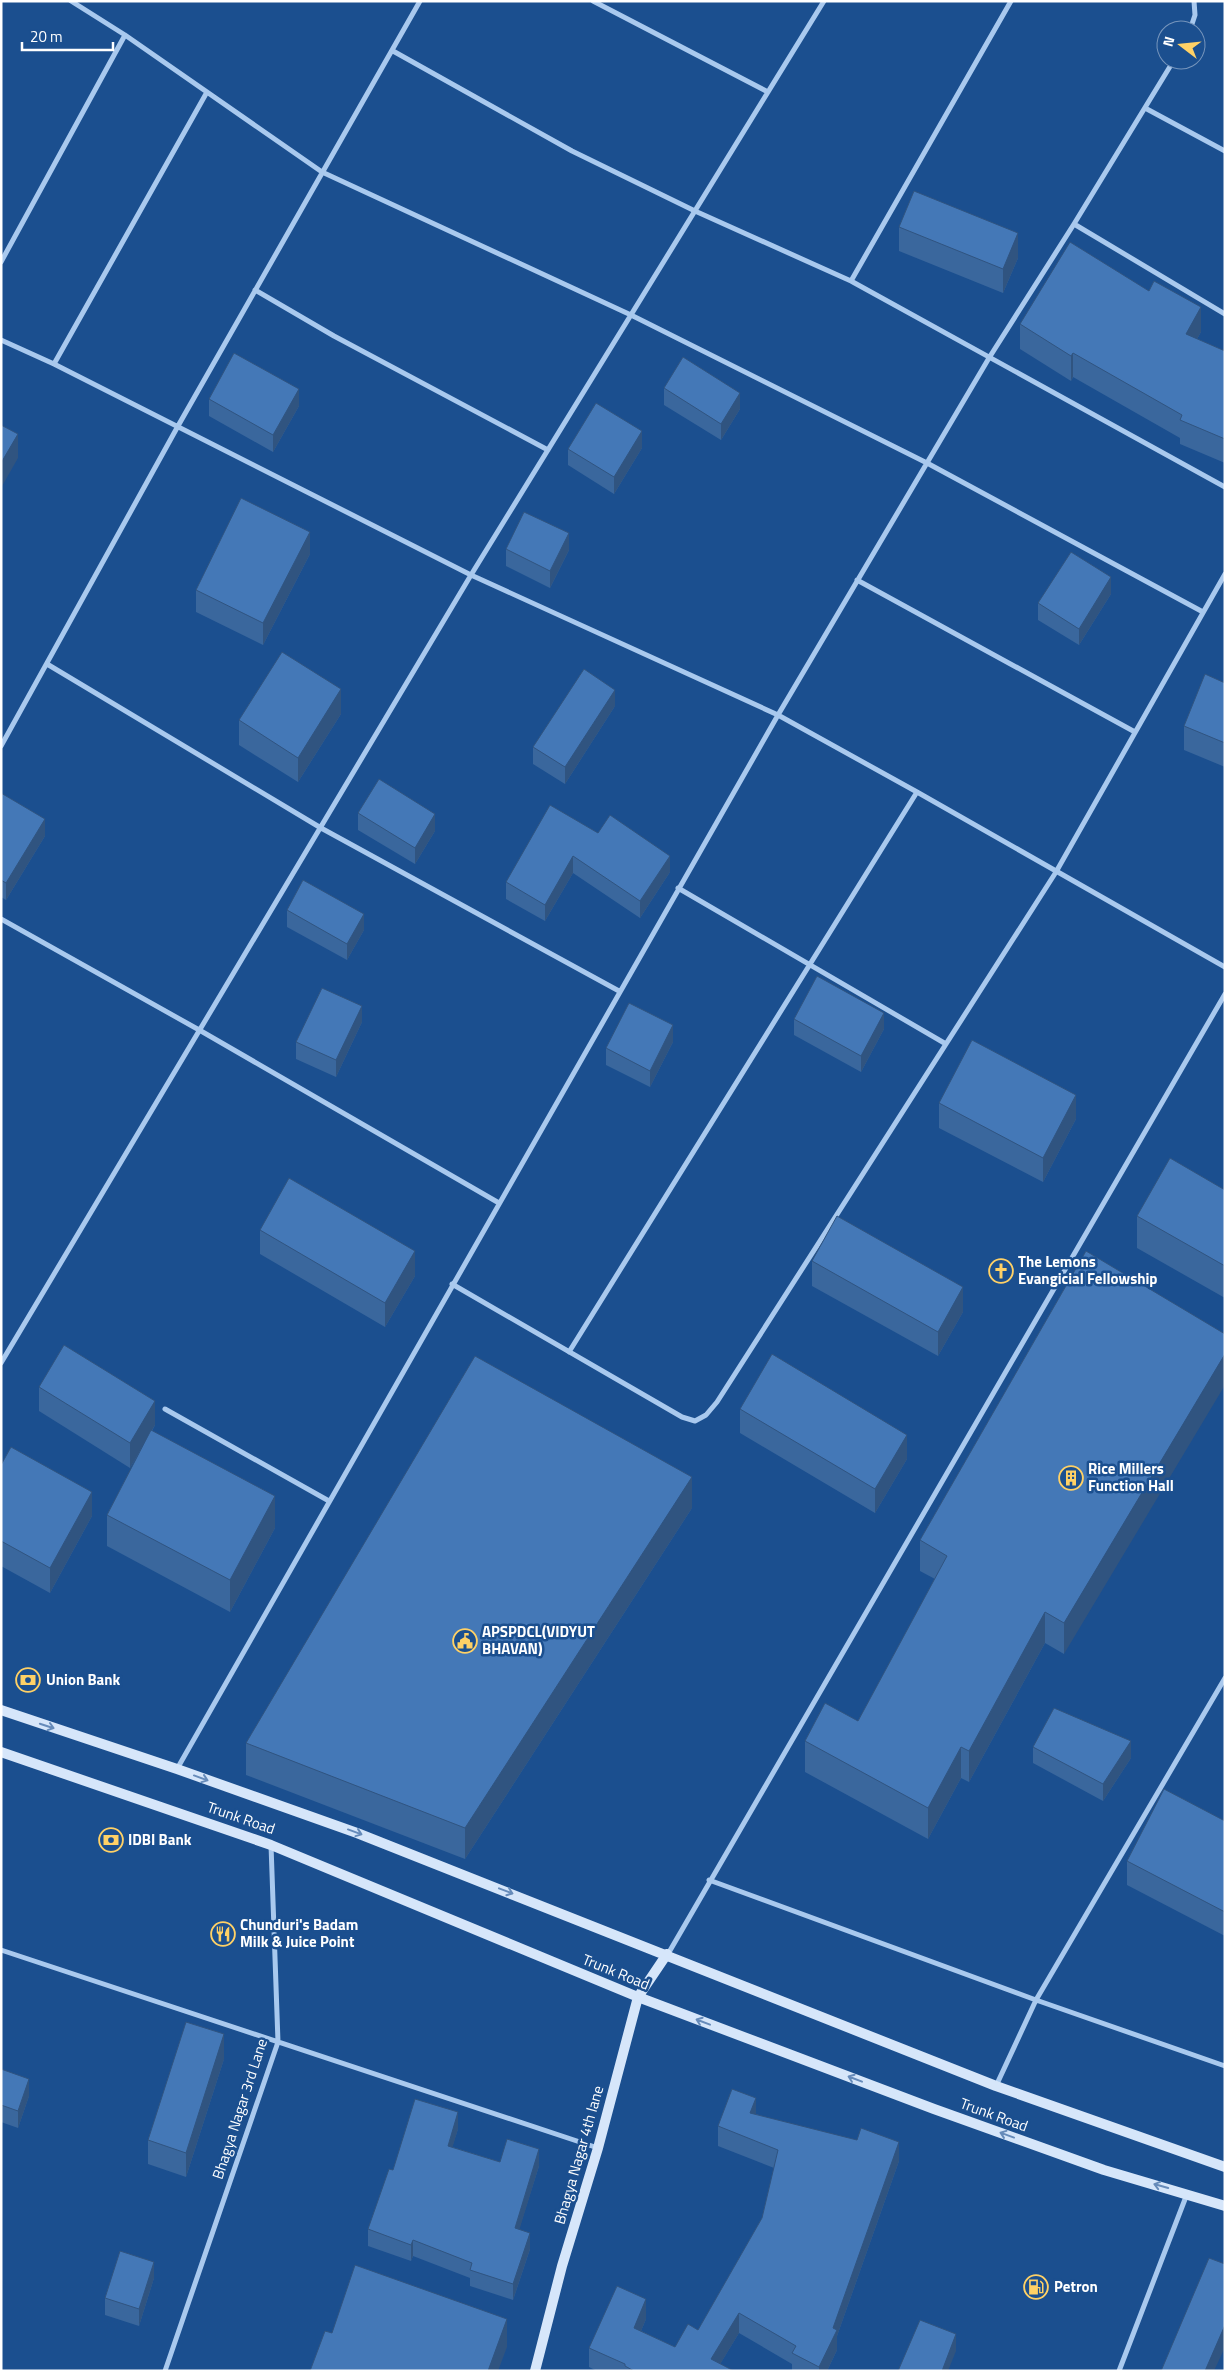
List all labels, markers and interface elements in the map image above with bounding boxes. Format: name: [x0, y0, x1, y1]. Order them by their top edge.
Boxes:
scale bar: [22, 20, 114, 52]
north arrow: [1156, 20, 1206, 70]
text: 20 m: [30, 25, 63, 48]
text: N: [1157, 34, 1179, 49]
place label: The Lemons Evangicial Fellowship: [1018, 1250, 1158, 1290]
church icon: The Lemons Evangicial Fellowship: [988, 1258, 1014, 1284]
place label: Rice Millers Function Hall: [1088, 1457, 1174, 1497]
building icon: Rice Millers Function Hall: [1058, 1465, 1084, 1491]
place label: APSPDCL(VIDYUT BHAVAN): [482, 1620, 595, 1660]
public building icon: APSPDCL(VIDYUT BHAVAN): [452, 1628, 478, 1654]
bank icon: Union Bank: [15, 1667, 41, 1693]
place label: Union Bank: [46, 1668, 121, 1691]
one-way arrow: [39, 1722, 55, 1731]
one-way arrow: [193, 1774, 209, 1783]
street label: Trunk Road: [204, 1795, 278, 1840]
bank icon: IDBI Bank: [98, 1827, 124, 1853]
place label: IDBI Bank: [128, 1828, 192, 1851]
one-way arrow: [346, 1828, 362, 1837]
one-way arrow: [498, 1887, 513, 1896]
place label: Chunduri's Badam Milk & Juice Point: [240, 1913, 358, 1953]
restaurant icon: Chunduri's Badam Milk & Juice Point: [210, 1921, 236, 1947]
street label: Trunk Road: [579, 1948, 653, 1995]
one-way arrow: [696, 2016, 711, 2026]
street label: Bhagya Nagar 3rd Lane: [206, 2035, 273, 2182]
one-way arrow: [848, 2074, 863, 2083]
street label: Bhagya Nagar 4th lane: [548, 2083, 609, 2227]
street label: Trunk Road: [957, 2092, 1031, 2137]
one-way arrow: [1000, 2130, 1015, 2139]
one-way arrow: [1154, 2181, 1170, 2191]
fuel station icon: Petron: [1023, 2274, 1049, 2300]
place label: Petron: [1054, 2275, 1098, 2298]

